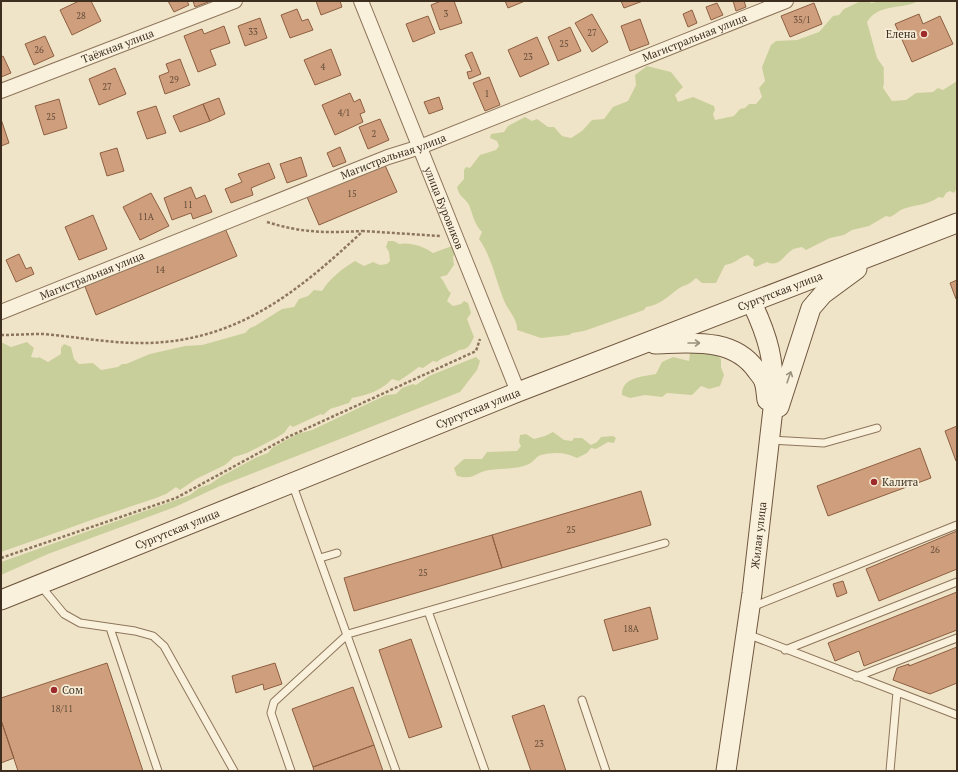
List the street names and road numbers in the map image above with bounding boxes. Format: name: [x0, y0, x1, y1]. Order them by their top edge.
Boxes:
street label: Магистральная улица: [640, 10, 749, 65]
street label: Таёжная улица: [79, 26, 156, 66]
street label: Магистральная улица: [338, 130, 448, 182]
street label: улица Буровиков: [421, 164, 467, 251]
street label: Магистральная улица: [38, 248, 147, 303]
street label: Сургутская улица: [736, 268, 825, 314]
street label: Сургутская улица: [434, 385, 523, 431]
street label: Жилая улица: [748, 500, 769, 570]
street label: Сургутская улица: [133, 506, 222, 552]

